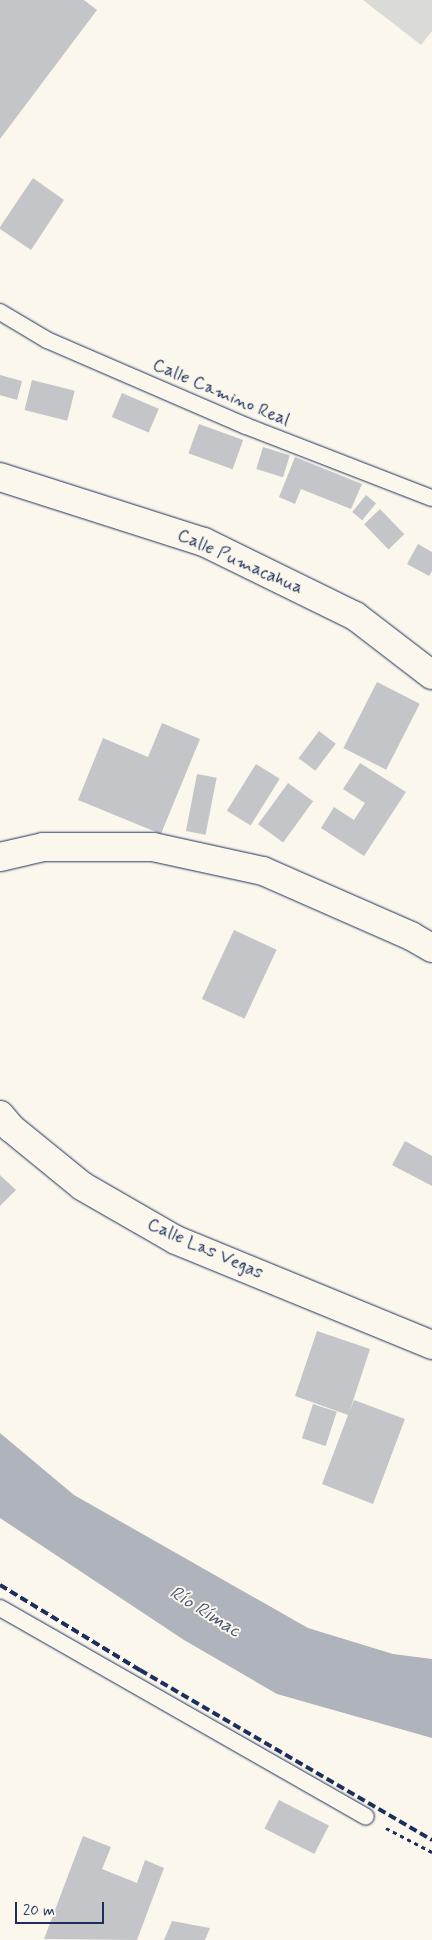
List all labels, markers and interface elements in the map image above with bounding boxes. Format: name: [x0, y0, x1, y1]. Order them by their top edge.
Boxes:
street label: Calle Camino Real: [150, 355, 292, 431]
street label: Calle Pumacahua: [176, 525, 304, 599]
street label: Calle Las Vegas: [146, 1215, 264, 1283]
water label: Río Rímac: [165, 1581, 245, 1643]
scale bar: [18, 1892, 106, 1924]
text: 20 m: [23, 1901, 55, 1921]

